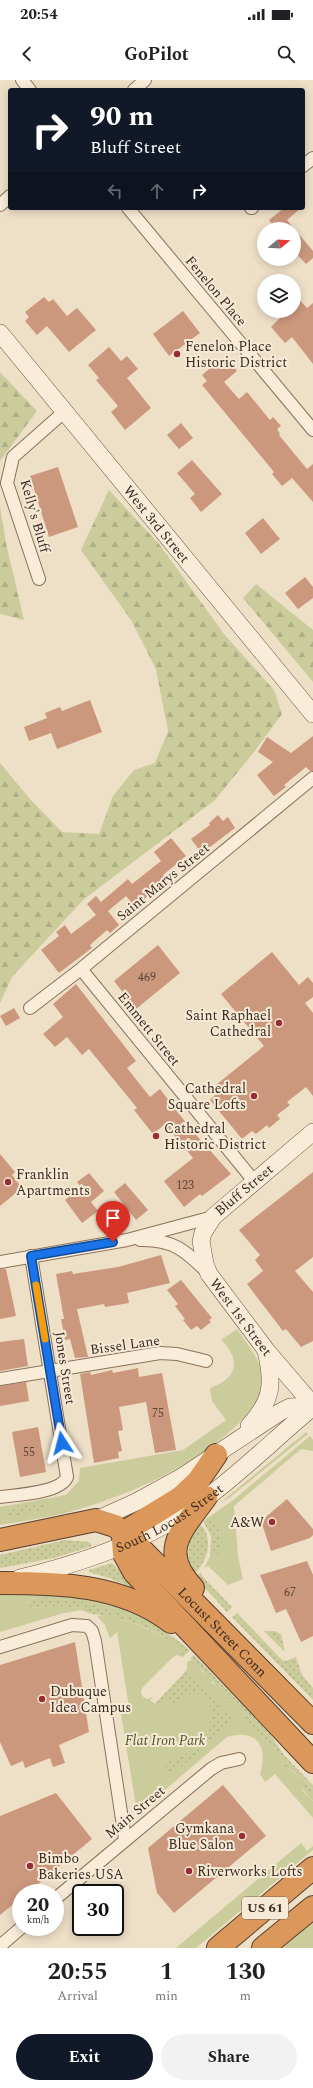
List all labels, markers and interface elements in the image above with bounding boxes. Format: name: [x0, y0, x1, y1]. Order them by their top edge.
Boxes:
text: 20:54: [20, 3, 58, 26]
text: GoPilot: [124, 41, 189, 68]
icon: back: [16, 43, 38, 65]
icon: search: [275, 43, 297, 65]
text: 90 m: [90, 95, 154, 138]
icon: right: [24, 104, 76, 156]
text: Bluff Street: [90, 134, 181, 161]
icon: left: [104, 180, 126, 202]
icon: ahead: [146, 180, 168, 202]
icon: right: [188, 180, 210, 202]
north arrow: [257, 222, 301, 266]
map controls: [257, 222, 301, 318]
street label: Fenelon Place: [180, 251, 252, 331]
button: layers: [257, 274, 301, 318]
place label: Fenelon Place Historic District: [185, 336, 287, 373]
marker: Fenelon Place Historic District: [172, 349, 182, 359]
street label: Kelly's Bluff: [15, 477, 56, 556]
street label: West 3rd Street: [118, 480, 195, 567]
street label: Saint Marys Street: [112, 838, 214, 926]
house number: 469: [138, 968, 156, 987]
street label: Emmett Street: [112, 987, 186, 1071]
place label: Saint Raphael Cathedral: [185, 1005, 271, 1042]
marker: Saint Raphael Cathedral: [274, 1018, 284, 1028]
place label: Cathedral Square Lofts: [168, 1078, 246, 1115]
marker: Cathedral Square Lofts: [249, 1091, 259, 1101]
place label: Cathedral Historic District: [164, 1118, 266, 1155]
marker: Cathedral Historic District: [151, 1131, 161, 1141]
street label: Bluff Street: [210, 1159, 278, 1221]
place label: Franklin Apartments: [16, 1164, 90, 1201]
house number: 123: [176, 1176, 194, 1195]
marker: Franklin Apartments: [3, 1177, 13, 1187]
pin: [96, 1201, 130, 1242]
icon: arrive: [102, 1207, 124, 1229]
street label: West 1st Street: [205, 1273, 277, 1361]
street label: Jones Street: [49, 1330, 81, 1406]
street label: Bissel Lane: [89, 1330, 162, 1360]
house number: 75: [152, 1404, 164, 1423]
position arrow: [41, 1422, 83, 1464]
house number: 55: [23, 1443, 35, 1462]
street label: South Locust Street: [112, 1478, 228, 1558]
place label: A&W: [230, 1512, 264, 1533]
marker: A&W: [267, 1517, 277, 1527]
street label: Locust Street Conn: [173, 1582, 272, 1682]
house number: 67: [284, 1583, 296, 1602]
place label: Dubuque Idea Campus: [50, 1681, 131, 1718]
marker: Dubuque Idea Campus: [37, 1694, 47, 1704]
park label: Flat Iron Park: [125, 1730, 206, 1751]
street label: Main Street: [100, 1780, 170, 1844]
place label: Gymkana Blue Salon: [168, 1818, 234, 1855]
marker: Gymkana Blue Salon: [237, 1831, 247, 1841]
place label: Bimbo Bakeries USA: [38, 1848, 124, 1885]
marker: Bimbo Bakeries USA: [25, 1861, 35, 1871]
place label: Riverworks Lofts: [197, 1861, 303, 1882]
marker: Riverworks Lofts: [184, 1866, 194, 1876]
speed limit sign: 30: [72, 1884, 124, 1936]
text: 20: [27, 1890, 49, 1920]
road number: US 61: [242, 1897, 288, 1919]
text: km/h: [27, 1912, 49, 1928]
text: 20:55: [47, 1954, 108, 1990]
text: 1: [160, 1954, 173, 1990]
text: 130: [225, 1954, 266, 1990]
text: Arrival: [57, 1986, 98, 2006]
text: min: [155, 1986, 178, 2006]
text: m: [240, 1986, 251, 2006]
button: Exit: [16, 2034, 153, 2080]
button: Share: [161, 2034, 297, 2080]

